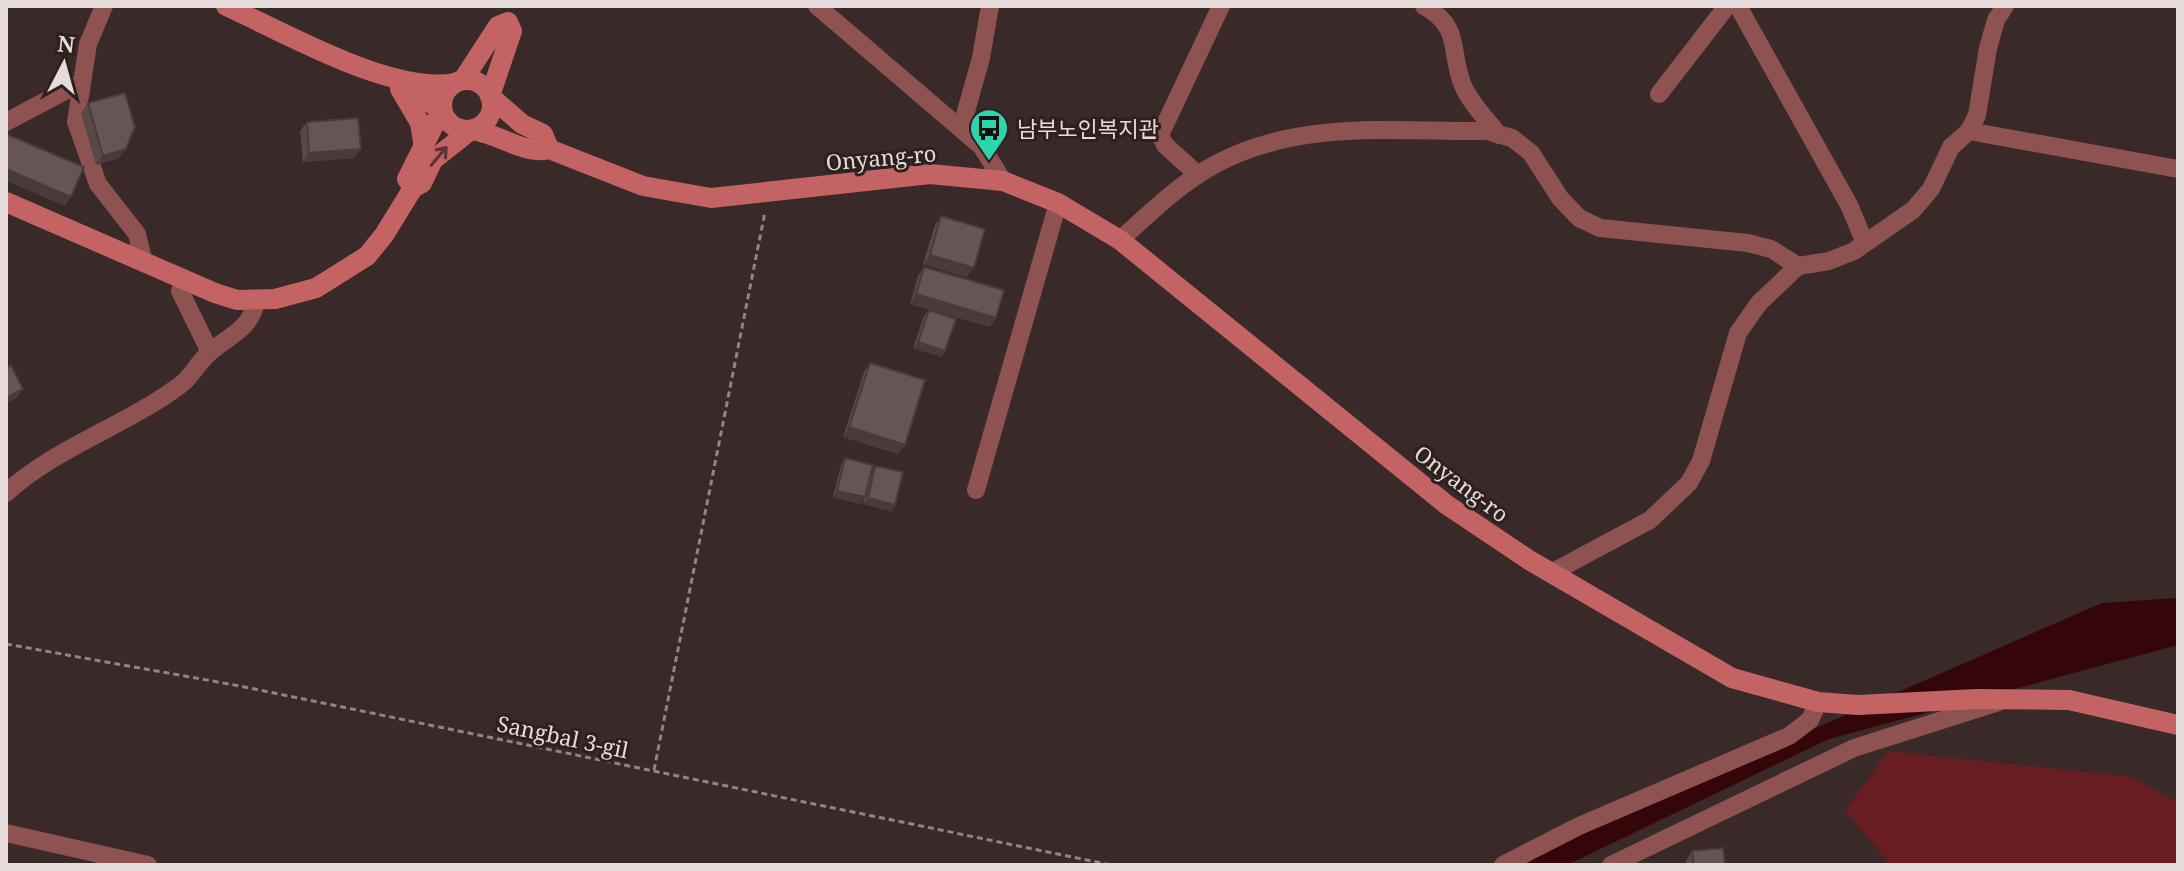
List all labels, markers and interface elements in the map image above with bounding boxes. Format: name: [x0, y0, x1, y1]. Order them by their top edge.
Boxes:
north arrow: [24, 24, 104, 104]
text: N: [56, 27, 76, 59]
bus stop icon: 남부노인복지관: [968, 107, 1010, 162]
place label: 남부노인복지관: [1017, 113, 1159, 143]
street label: Onyang-ro: [825, 137, 937, 177]
one-way arrow: [430, 146, 447, 167]
street label: Onyang-ro: [1409, 438, 1515, 528]
street label: Sangbal 3-gil: [495, 707, 632, 765]

